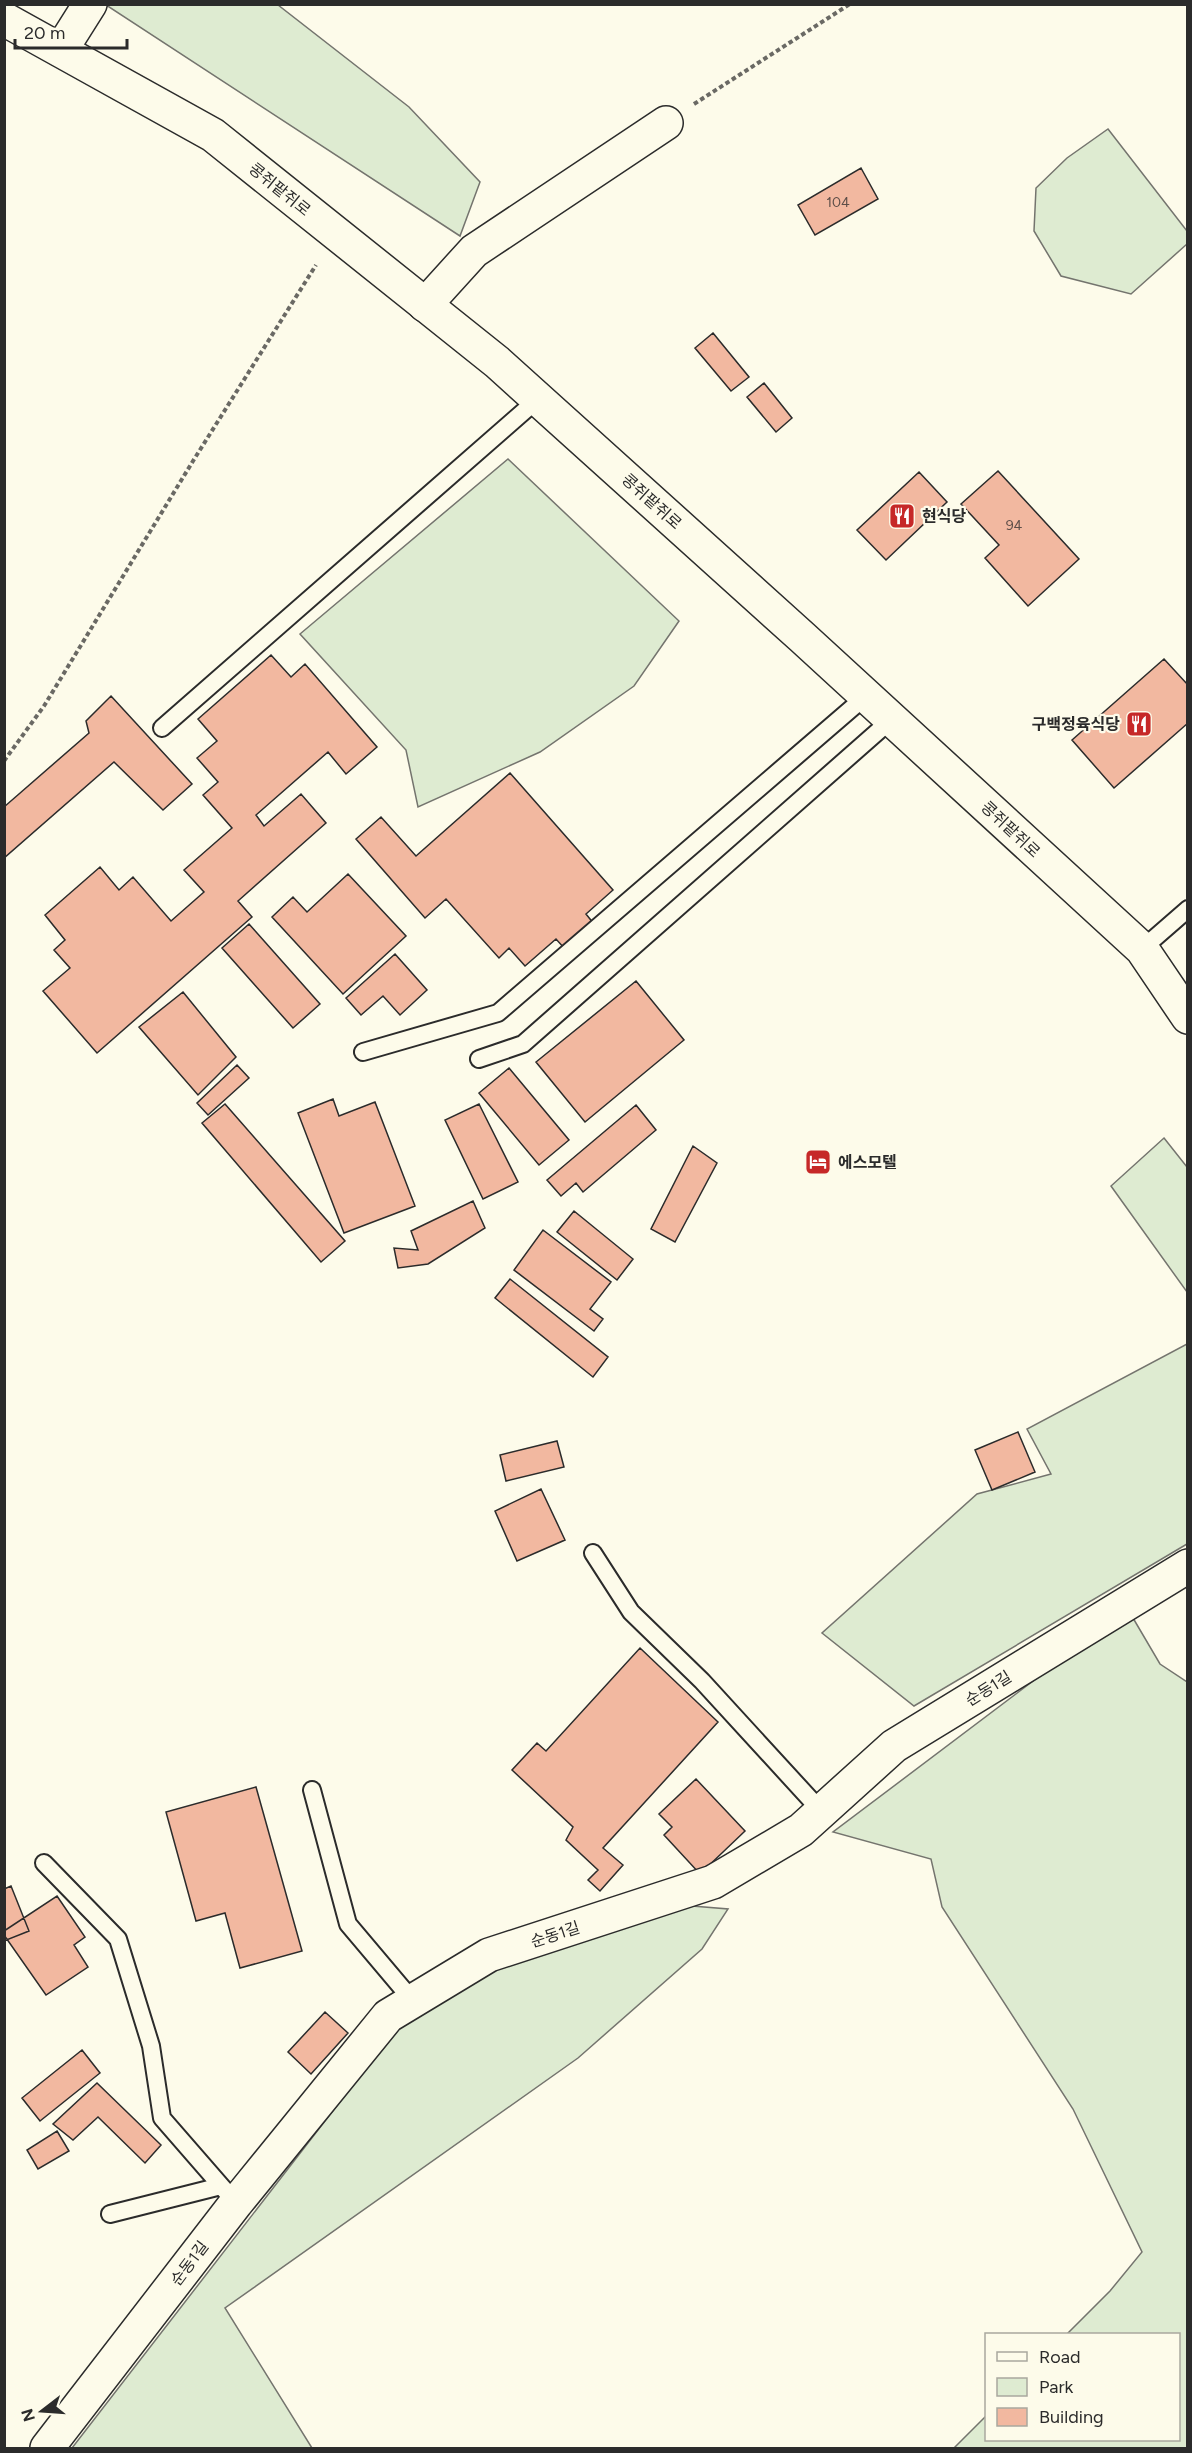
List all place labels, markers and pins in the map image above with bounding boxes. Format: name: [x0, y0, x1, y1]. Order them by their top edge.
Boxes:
restaurant icon: 현식당: [887, 501, 917, 531]
place label: 현식당: [922, 507, 966, 526]
restaurant icon: 구백정육식당: [1124, 709, 1154, 739]
place label: 구백정육식당: [1032, 715, 1120, 734]
hotel icon: 에스모텔: [803, 1147, 833, 1177]
place label: 에스모텔: [838, 1153, 897, 1172]

